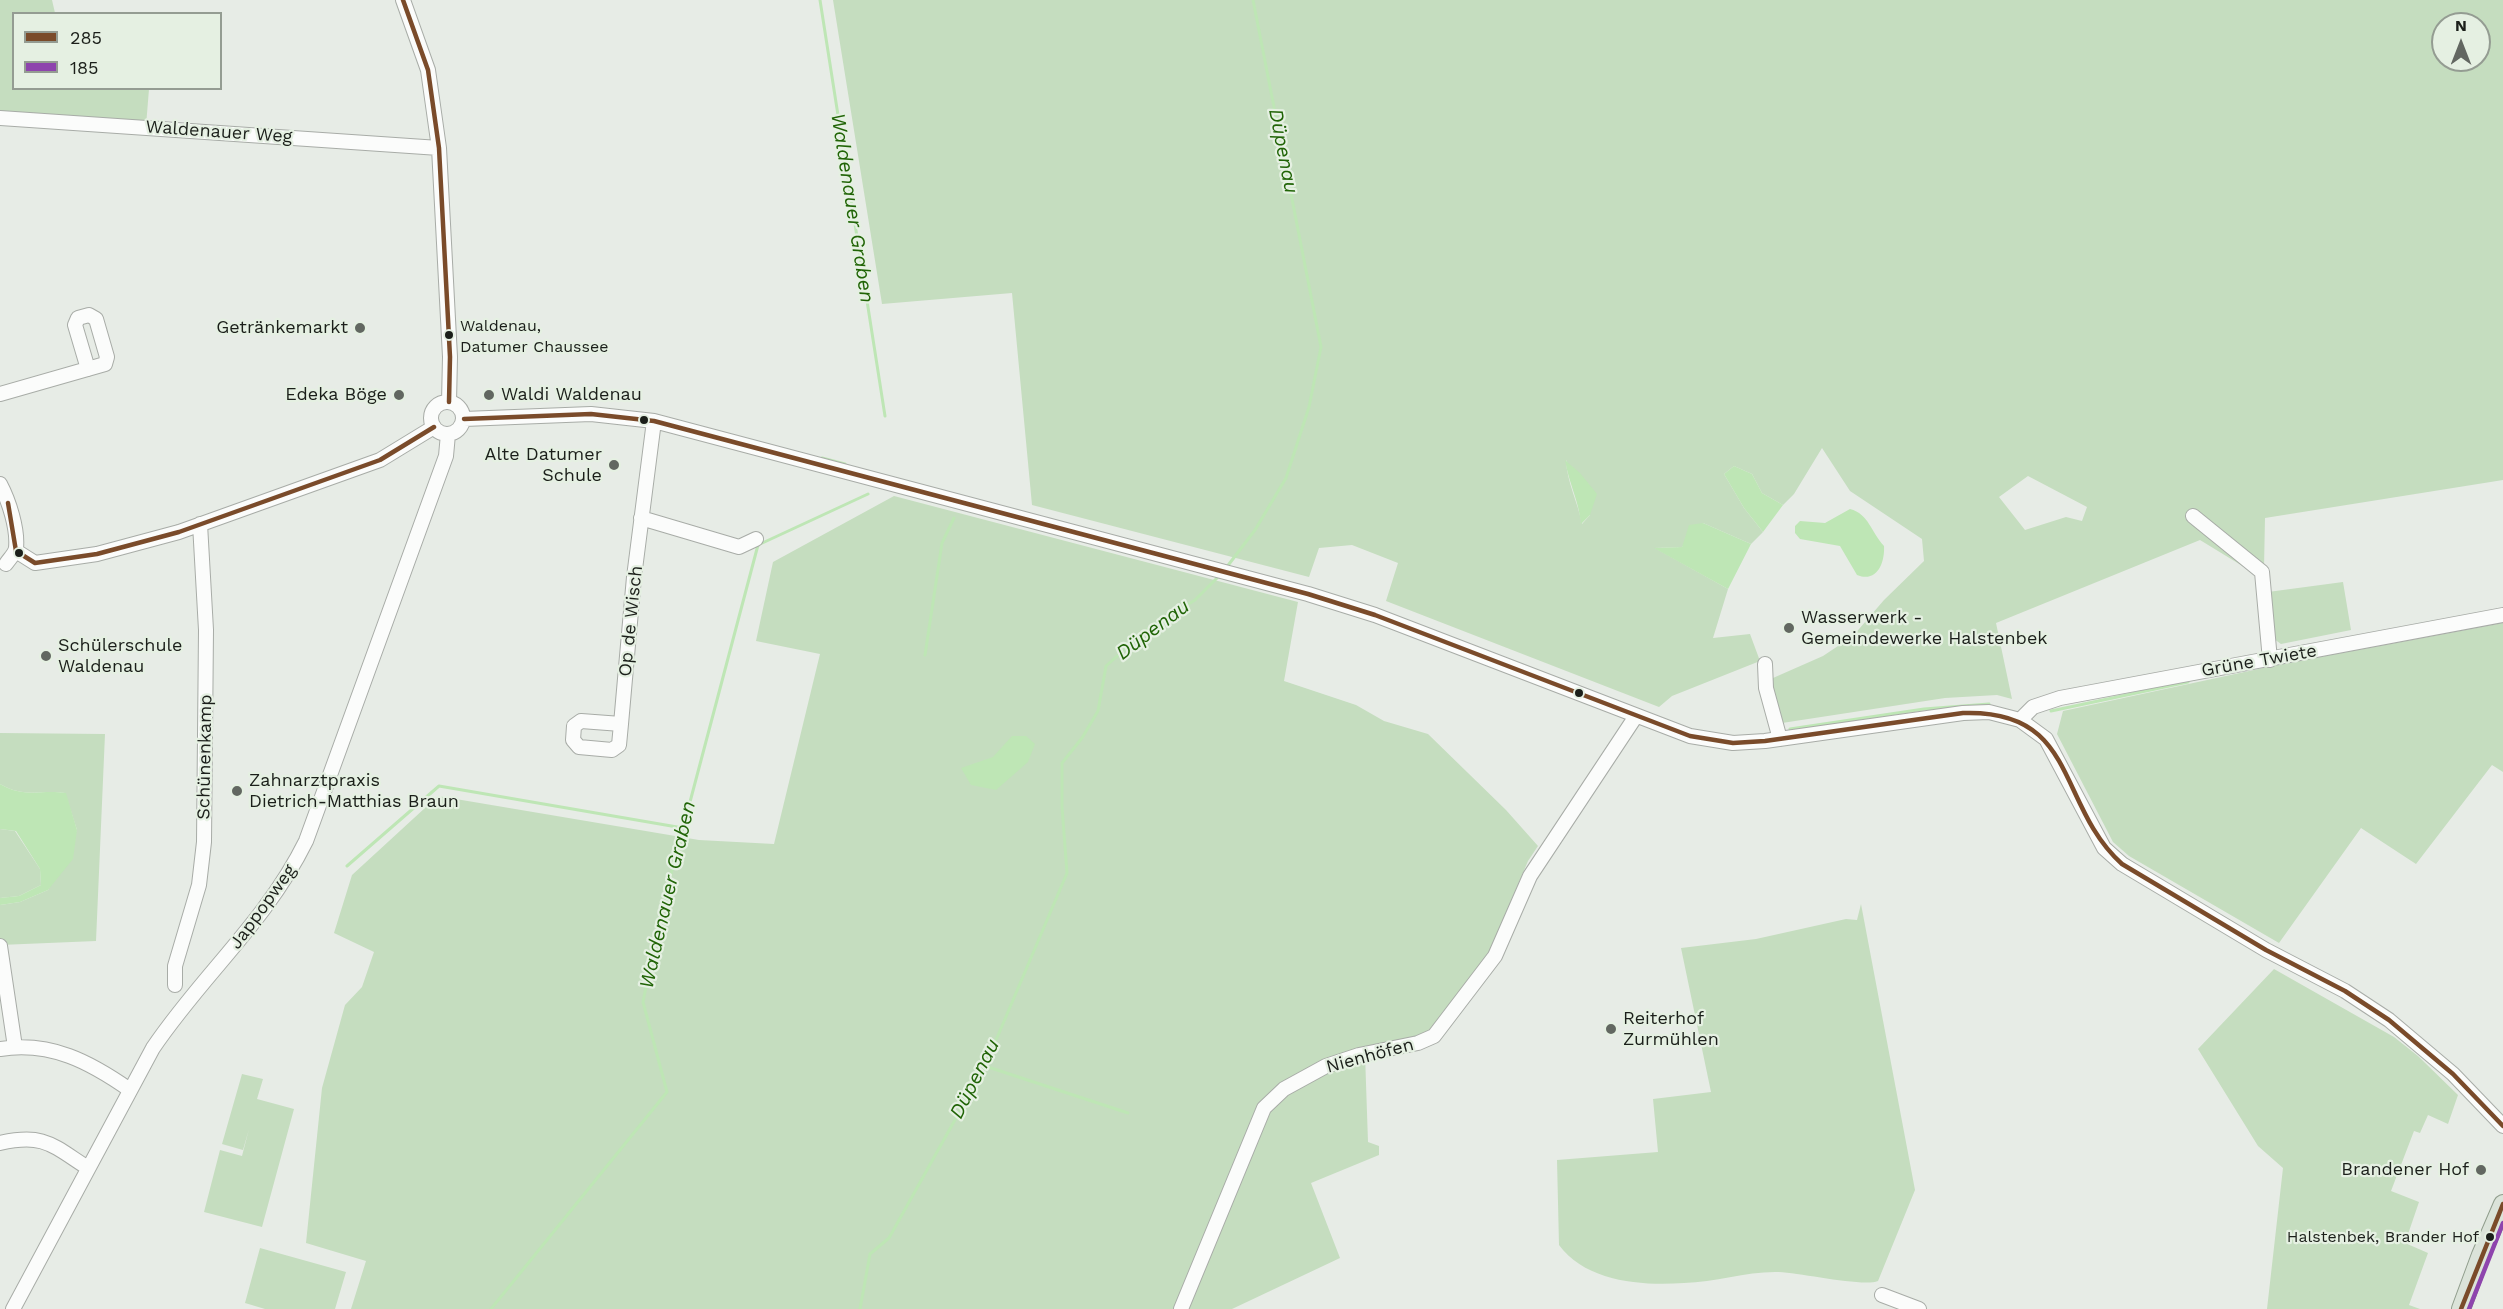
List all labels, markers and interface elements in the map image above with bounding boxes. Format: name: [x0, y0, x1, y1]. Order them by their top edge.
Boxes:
legend: [12, 12, 222, 90]
north arrow: [2431, 12, 2491, 72]
text: N: [2455, 16, 2467, 35]
text: 285: [70, 27, 102, 48]
text: 185: [70, 57, 99, 78]
water label: Düpenau: [1263, 106, 1303, 196]
water label: Waldenauer Graben: [825, 111, 879, 305]
street label: Waldenauer Weg: [145, 116, 293, 148]
place label: Waldenau, Datumer Chaussee: [460, 316, 608, 354]
place label: Getränkemarkt: [216, 317, 348, 339]
marker: Getränkemarkt: [353, 321, 367, 335]
marker: Waldenau, Datumer Chaussee: [443, 329, 455, 341]
place label: Edeka Böge: [285, 384, 387, 406]
place label: Waldi Waldenau: [501, 384, 642, 406]
marker: Edeka Böge: [392, 388, 406, 402]
marker: Waldi Waldenau: [482, 388, 496, 402]
unlabelled marker: [638, 414, 650, 426]
place label: Alte Datumer Schule: [485, 444, 602, 486]
marker: Alte Datumer Schule: [607, 458, 621, 472]
unlabelled marker: [13, 547, 25, 559]
street label: Op de Wisch: [614, 564, 648, 678]
water label: Düpenau: [1111, 595, 1195, 665]
place label: Wasserwerk - Gemeindewerke Halstenbek: [1801, 607, 2047, 650]
marker: Wasserwerk - Gemeindewerke Halstenbek: [1782, 621, 1796, 635]
place label: Schülerschule Waldenau: [58, 635, 182, 678]
street label: Grüne Twiete: [2200, 640, 2318, 682]
marker: Schülerschule Waldenau: [39, 649, 53, 663]
unlabelled marker: [1573, 687, 1585, 699]
street label: Schünenkamp: [193, 694, 217, 820]
place label: Zahnarztpraxis Dietrich-Matthias Braun: [249, 770, 459, 812]
marker: Zahnarztpraxis Dietrich-Matthias Braun: [230, 784, 244, 798]
water label: Waldenauer Graben: [635, 799, 701, 991]
street label: Jappopweg: [225, 861, 301, 953]
place label: Reiterhof Zurmühlen: [1623, 1008, 1719, 1050]
marker: Reiterhof Zurmühlen: [1604, 1022, 1618, 1036]
street label: Nienhöfen: [1324, 1034, 1416, 1078]
water label: Düpenau: [945, 1035, 1005, 1123]
place label: Brandener Hof: [2341, 1159, 2469, 1181]
marker: Brandener Hof: [2474, 1163, 2488, 1177]
place label: Halstenbek, Brander Hof: [2287, 1227, 2479, 1247]
marker: Halstenbek, Brander Hof: [2484, 1231, 2496, 1243]

